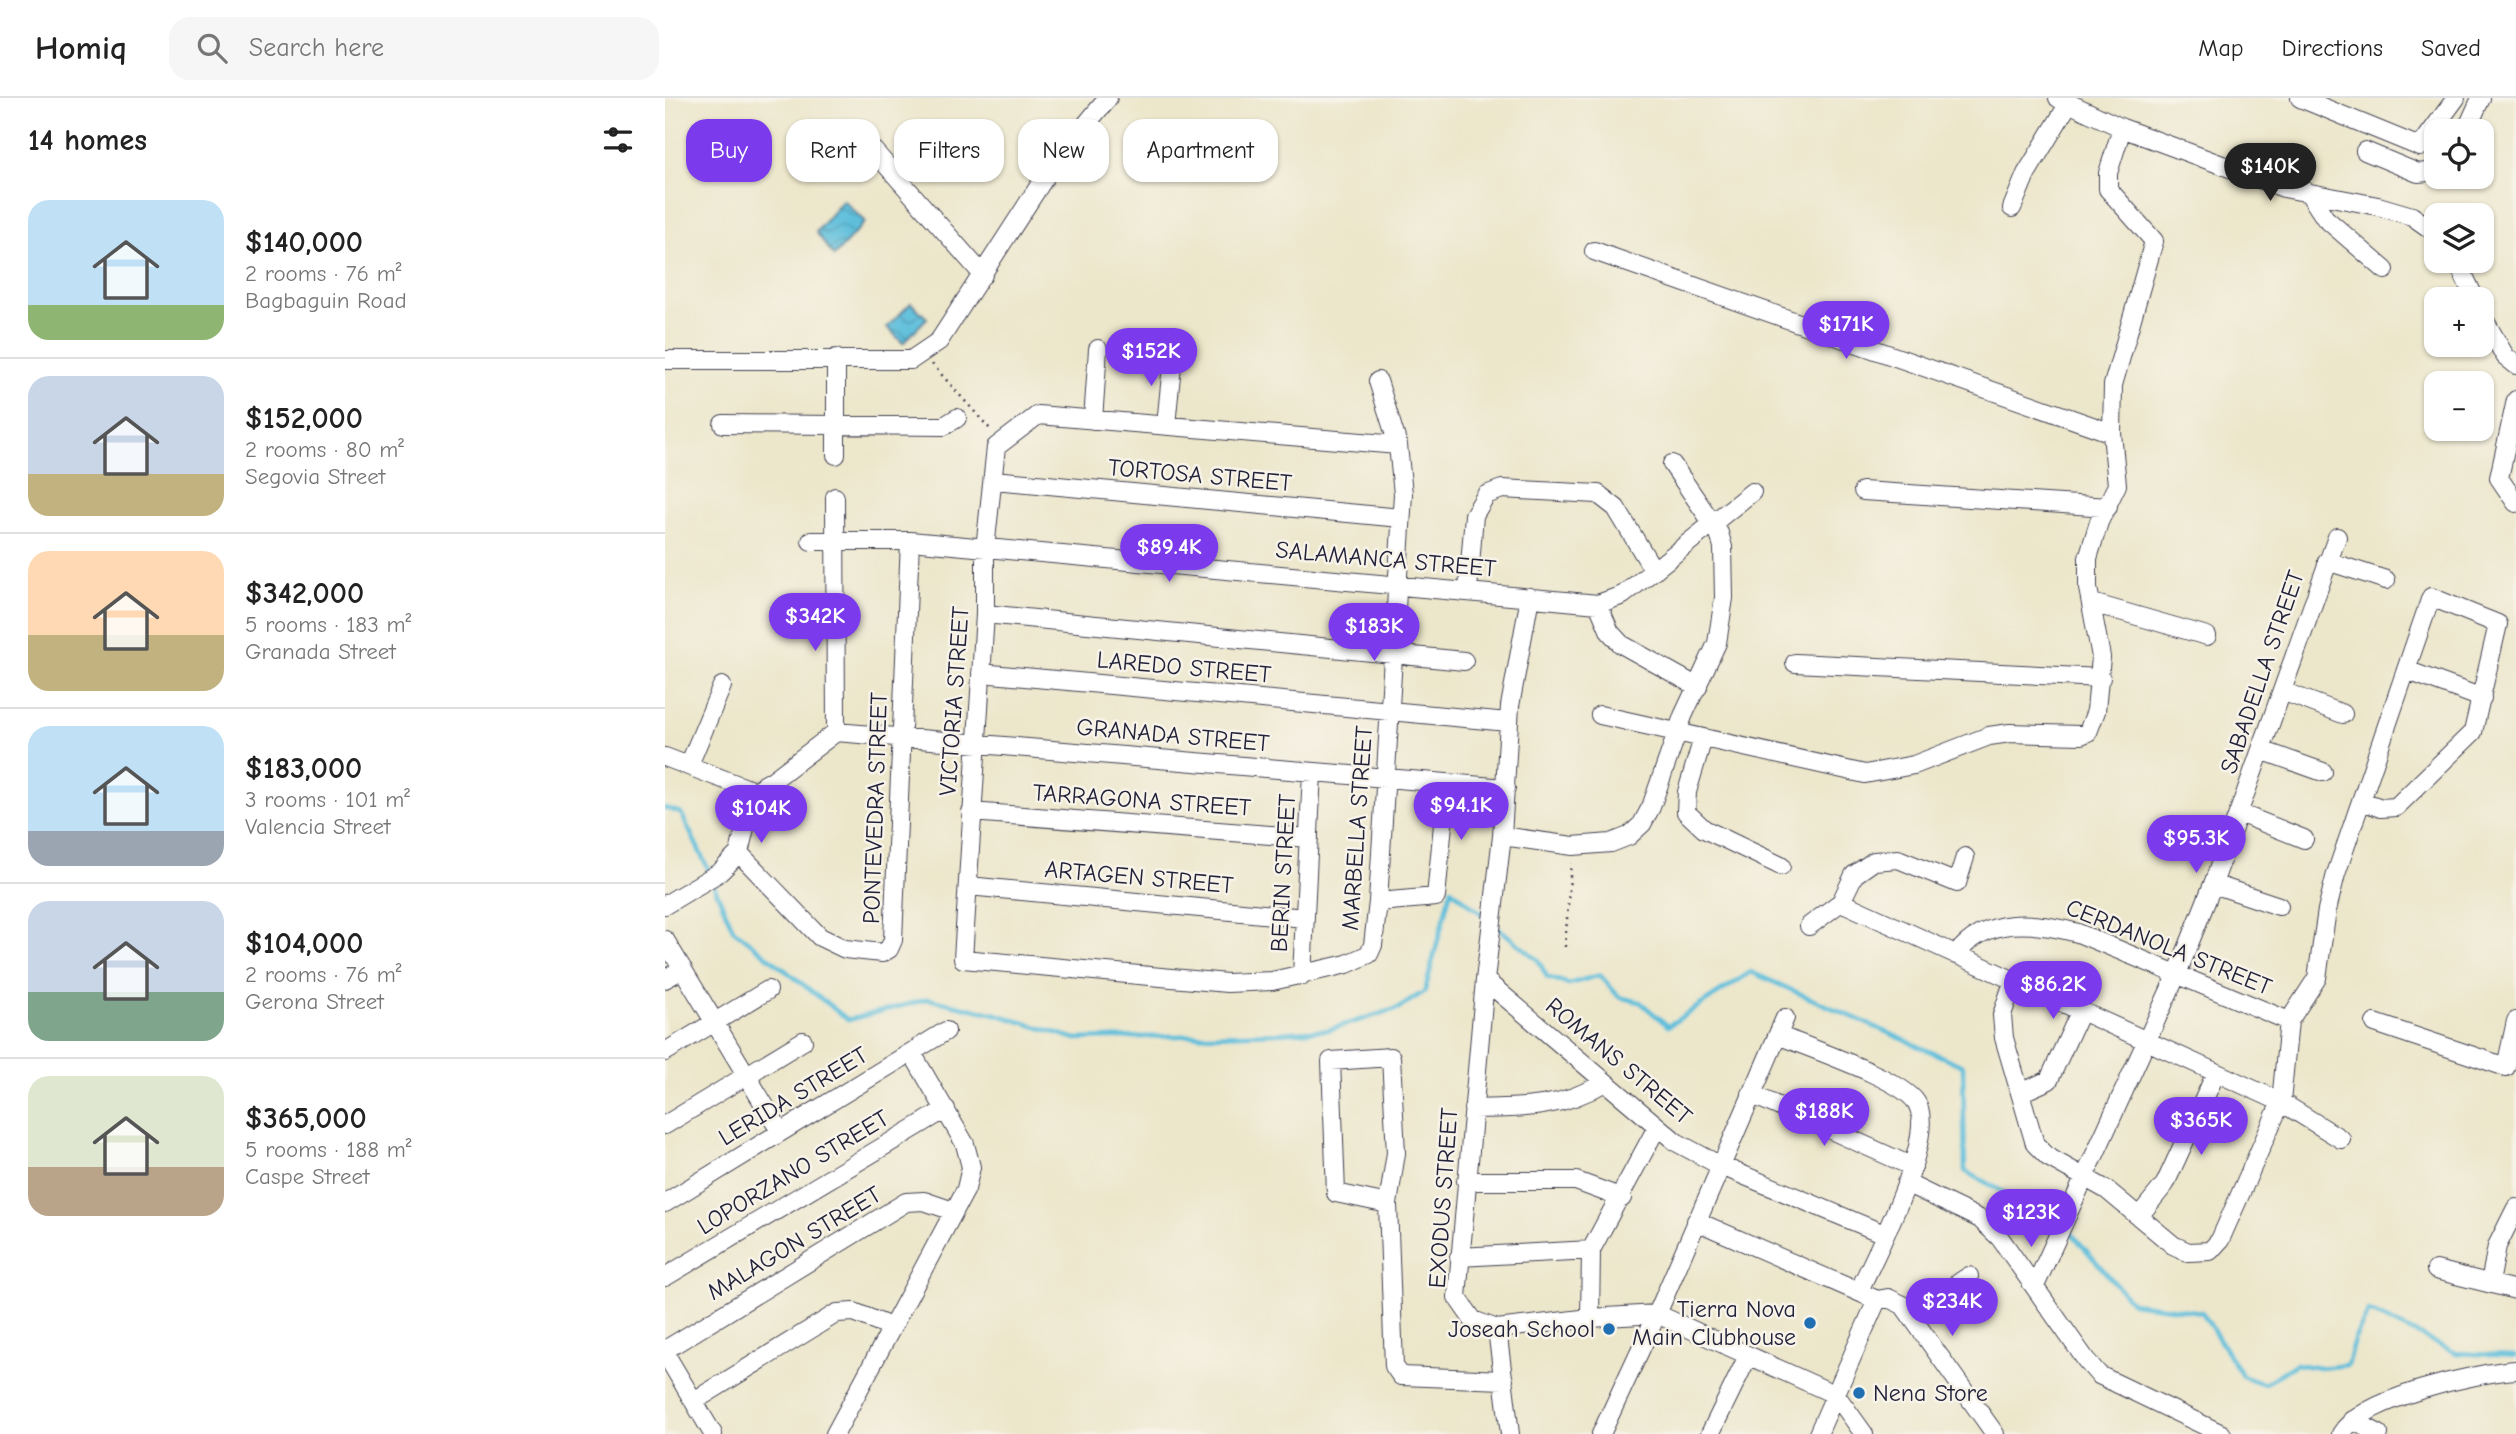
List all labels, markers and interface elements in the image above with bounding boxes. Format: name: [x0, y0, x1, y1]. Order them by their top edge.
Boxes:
search box: [169, 17, 659, 80]
text: Homiq: [35, 29, 127, 67]
icon: search: [193, 29, 231, 67]
text: Search here: [249, 33, 384, 63]
text: Map: [2198, 34, 2244, 62]
text: Directions: [2282, 34, 2383, 62]
text: Saved: [2421, 34, 2481, 62]
chip: Buy: [686, 119, 772, 182]
chip: Rent: [786, 119, 880, 182]
chip: Filters: [894, 119, 1004, 182]
chip: New: [1018, 119, 1109, 182]
chip: Apartment: [1123, 119, 1278, 182]
map controls: [2424, 119, 2494, 441]
button: locate: [2424, 119, 2494, 189]
icon: filters: [599, 121, 637, 159]
text: 14 homes: [28, 123, 147, 158]
pin: $140K: [2221, 144, 2319, 203]
text: $140K: [2240, 152, 2300, 179]
button: layers: [2424, 203, 2494, 273]
text: $140,000: [245, 225, 363, 260]
icon: home: [84, 228, 168, 312]
text: 2 rooms · 76 m²: [245, 260, 401, 287]
text: Bagbaguin Road: [245, 287, 407, 314]
button: +: [2424, 287, 2494, 357]
pin: $171K: [1797, 302, 1895, 361]
text: $171K: [1818, 310, 1874, 337]
pin: $152K: [1102, 328, 1200, 388]
text: $152K: [1121, 337, 1181, 364]
button: −: [2424, 371, 2494, 441]
text: $152,000: [245, 401, 363, 436]
icon: home: [84, 404, 168, 488]
text: 2 rooms · 80 m²: [245, 436, 404, 463]
street label: TORTOSA STREET: [1107, 453, 1293, 497]
text: Segovia Street: [245, 463, 385, 490]
pin: $89.4K: [1112, 524, 1226, 584]
text: $89.4K: [1136, 533, 1202, 560]
street label: SALAMANCA STREET: [1275, 535, 1498, 583]
street label: SABADELLA STREET: [2214, 566, 2310, 777]
text: $342,000: [245, 576, 364, 611]
icon: home: [84, 579, 168, 663]
pin: $342K: [766, 594, 864, 653]
text: $342K: [785, 602, 845, 629]
pin: $183K: [1325, 603, 1423, 663]
street label: VICTORIA STREET: [933, 605, 975, 797]
text: 5 rooms · 183 m²: [245, 611, 411, 638]
text: $183K: [1345, 612, 1403, 639]
text: Granada Street: [245, 638, 396, 665]
street label: LAREDO STREET: [1096, 645, 1273, 689]
street label: PONTEVEDRA STREET: [857, 691, 893, 924]
street label: GRANADA STREET: [1075, 713, 1271, 757]
street label: MARBELLA STREET: [1336, 724, 1378, 931]
text: $183,000: [245, 751, 362, 786]
icon: home: [84, 754, 168, 838]
street label: TARRAGONA STREET: [1032, 778, 1253, 822]
pin: $94.1K: [1404, 782, 1518, 842]
text: 3 rooms · 101 m²: [245, 786, 410, 813]
pin: $104K: [712, 786, 810, 845]
text: $94.1K: [1430, 791, 1492, 818]
street label: BERIN STREET: [1265, 793, 1301, 953]
text: $104K: [731, 794, 791, 821]
text: Valencia Street: [245, 813, 391, 840]
pin: $95.3K: [2139, 816, 2253, 875]
text: $95.3K: [2163, 824, 2229, 851]
street label: ARTAGEN STREET: [1043, 855, 1235, 899]
street label: CERDANOLA STREET: [2062, 893, 2276, 1001]
text: $104,000: [245, 926, 363, 961]
icon: home: [84, 929, 168, 1013]
text: 2 rooms · 76 m²: [245, 961, 401, 988]
pin: $86.2K: [1996, 962, 2110, 1021]
text: $86.2K: [2020, 970, 2086, 997]
text: Gerona Street: [245, 988, 384, 1015]
street label: ROMANS STREET: [1540, 992, 1698, 1131]
street label: LERIDA STREET: [713, 1040, 873, 1151]
pin: $188K: [1775, 1088, 1873, 1148]
text: $188K: [1794, 1097, 1854, 1124]
pin: $365K: [2152, 1098, 2250, 1157]
text: $365,000: [245, 1101, 367, 1136]
street label: LOPORZANO STREET: [692, 1103, 894, 1240]
icon: home: [84, 1104, 168, 1188]
street label: EXODUS STREET: [1423, 1106, 1463, 1289]
text: $365K: [2170, 1106, 2232, 1133]
text: 5 rooms · 188 m²: [245, 1136, 411, 1163]
text: Caspe Street: [245, 1163, 370, 1190]
street label: MALAGON STREET: [702, 1180, 886, 1306]
pin: $123K: [1982, 1190, 2080, 1249]
text: $123K: [2002, 1198, 2060, 1225]
pin: $234K: [1903, 1278, 2001, 1338]
text: $234K: [1922, 1287, 1982, 1314]
place label: Tierra Nova Main Clubhouse: [1632, 1295, 1796, 1351]
place label: Joseah School: [1448, 1315, 1595, 1343]
marker: Tierra Nova Main Clubhouse: [1802, 1315, 1818, 1331]
marker: Joseah School: [1601, 1321, 1617, 1337]
place label: Nena Store: [1873, 1379, 1988, 1407]
marker: Nena Store: [1851, 1385, 1867, 1401]

